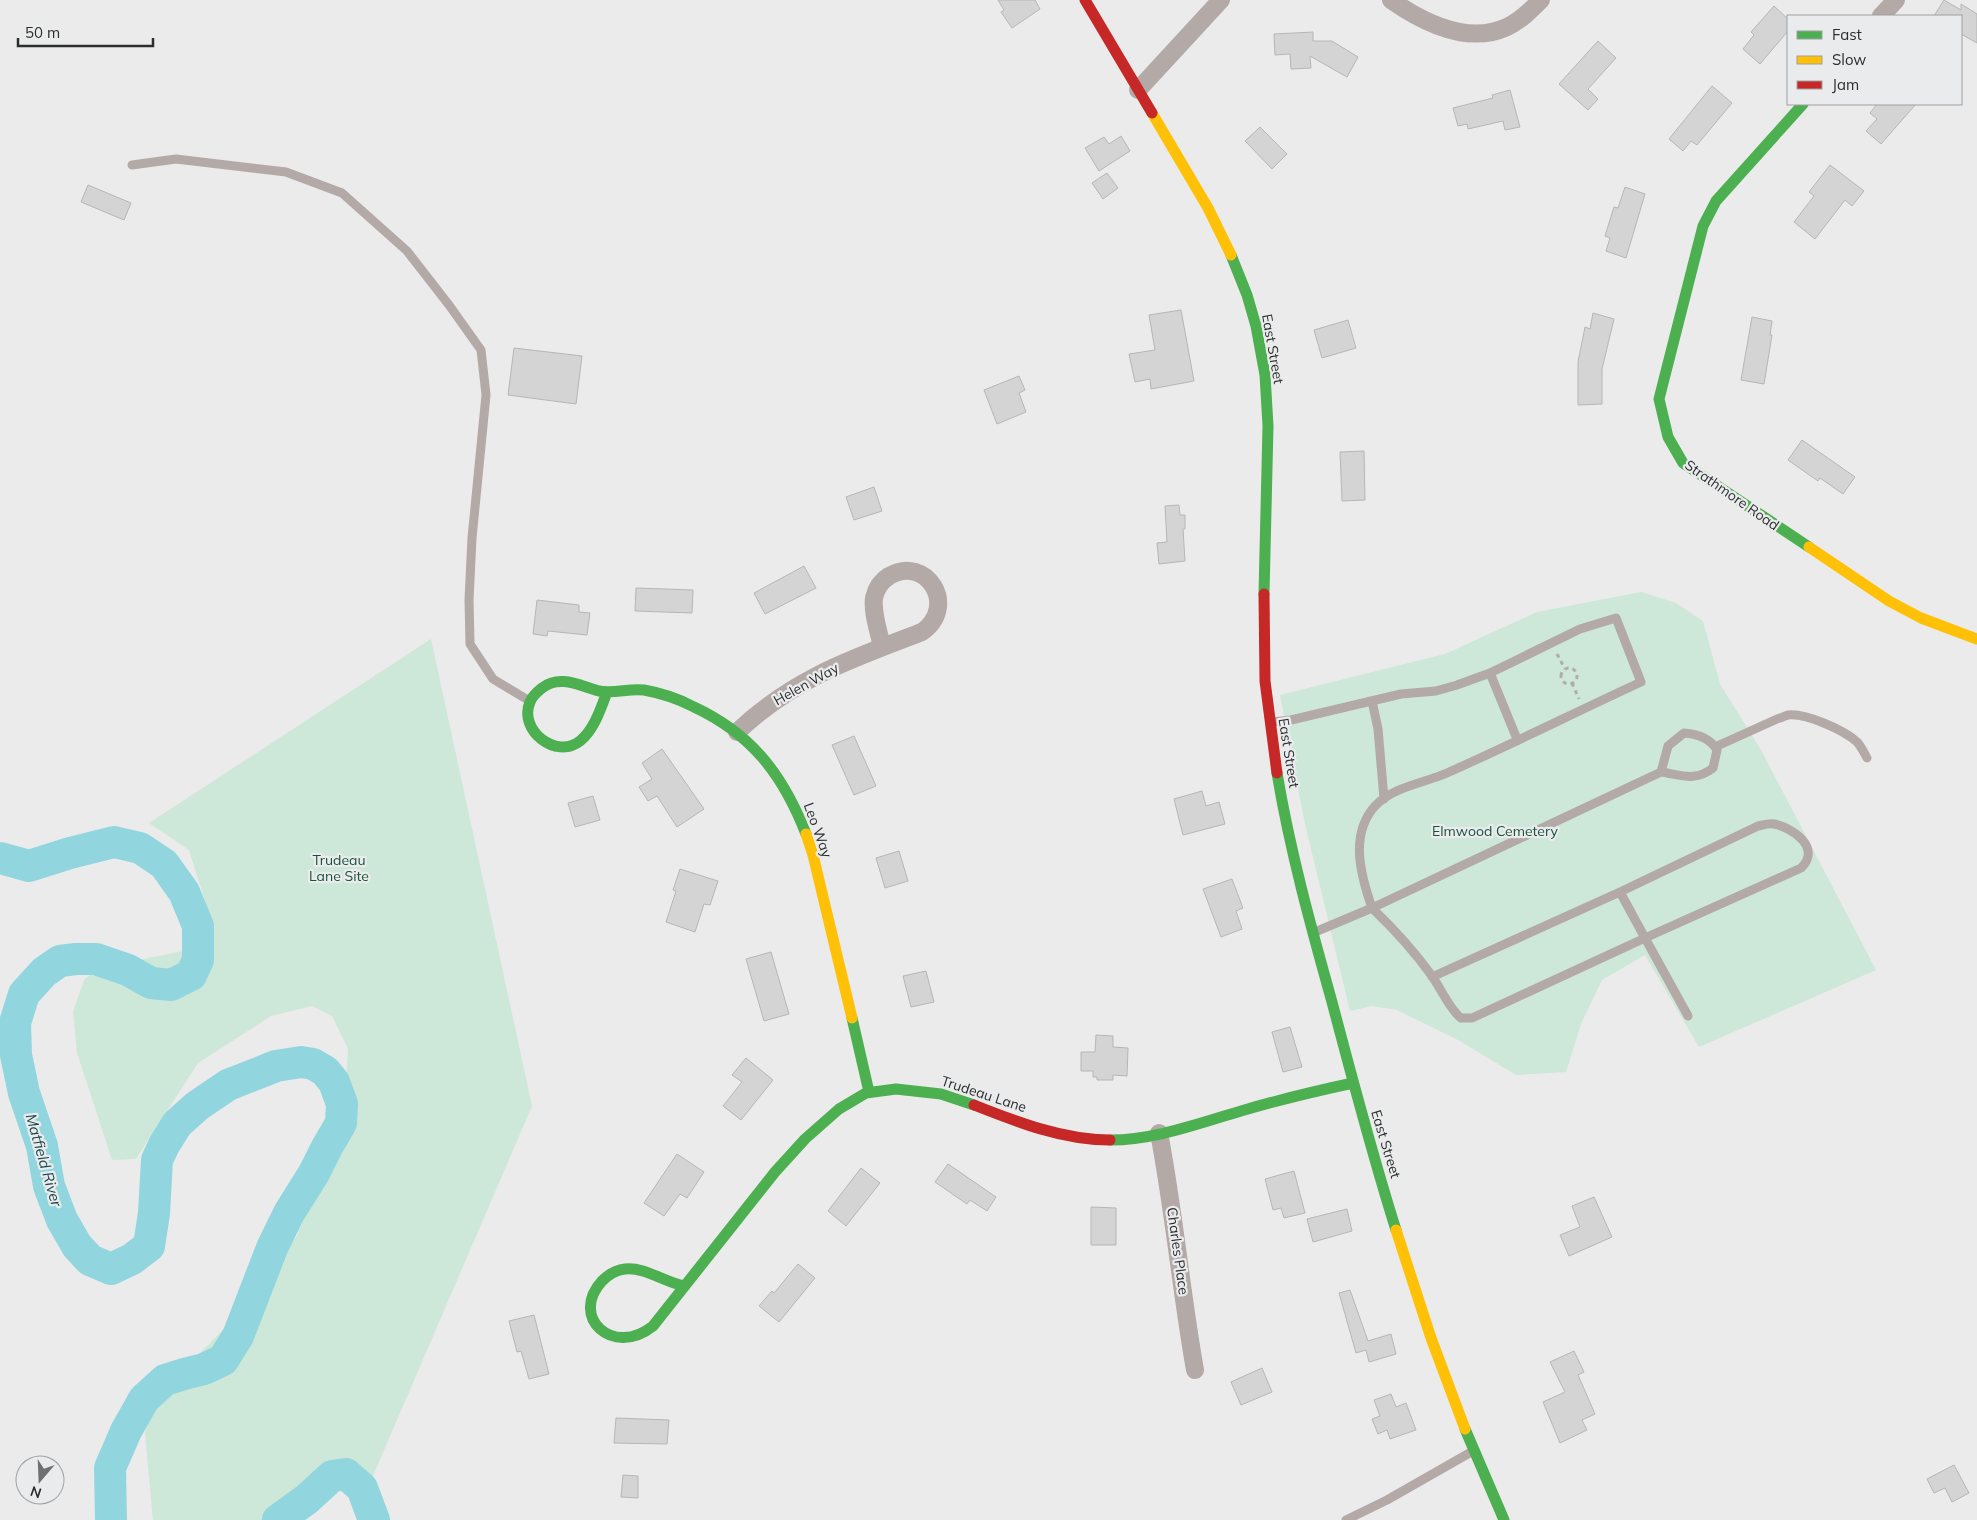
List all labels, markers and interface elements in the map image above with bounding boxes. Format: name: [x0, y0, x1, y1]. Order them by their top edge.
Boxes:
scale bar: [18, 15, 152, 47]
legend: [1787, 15, 1962, 105]
text: 50 m: [25, 23, 60, 42]
text: Fast: [1832, 25, 1862, 44]
text: Slow: [1832, 50, 1866, 69]
text: Jam: [1832, 75, 1859, 94]
street label: East Street: [1258, 313, 1288, 385]
street label: Strathmore Road: [1681, 456, 1783, 534]
street label: Helen Way: [770, 658, 842, 709]
street label: East Street: [1275, 717, 1303, 789]
street label: Leo Way: [800, 800, 836, 861]
park label: Elmwood Cemetery: [1432, 822, 1558, 840]
park label: Trudeau Lane Site: [309, 851, 369, 885]
street label: Trudeau Lane: [939, 1072, 1029, 1116]
street label: East Street: [1367, 1108, 1405, 1181]
water label: Matfield River: [22, 1111, 66, 1209]
street label: Charles Place: [1163, 1206, 1193, 1296]
north arrow: [15, 1455, 65, 1505]
text: N: [28, 1482, 44, 1503]

